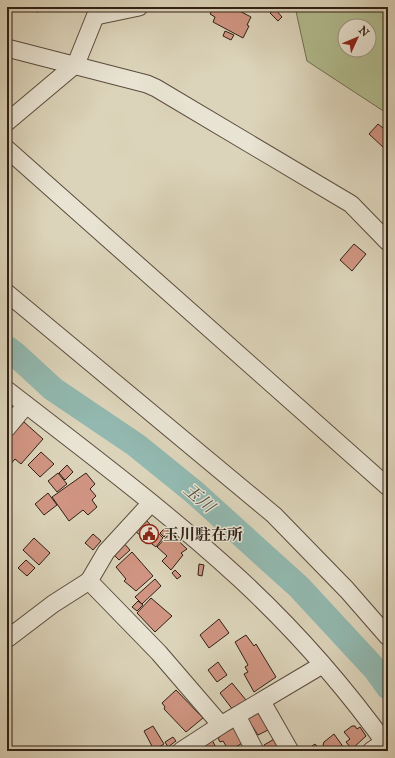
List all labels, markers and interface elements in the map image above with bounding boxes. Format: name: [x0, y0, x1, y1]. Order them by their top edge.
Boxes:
north arrow: [337, 18, 377, 58]
text: N: [356, 24, 372, 40]
water label: 玉川: [179, 479, 220, 518]
public building icon: 玉川駐在所: [138, 523, 160, 545]
place label: 玉川駐在所: [163, 525, 243, 544]

